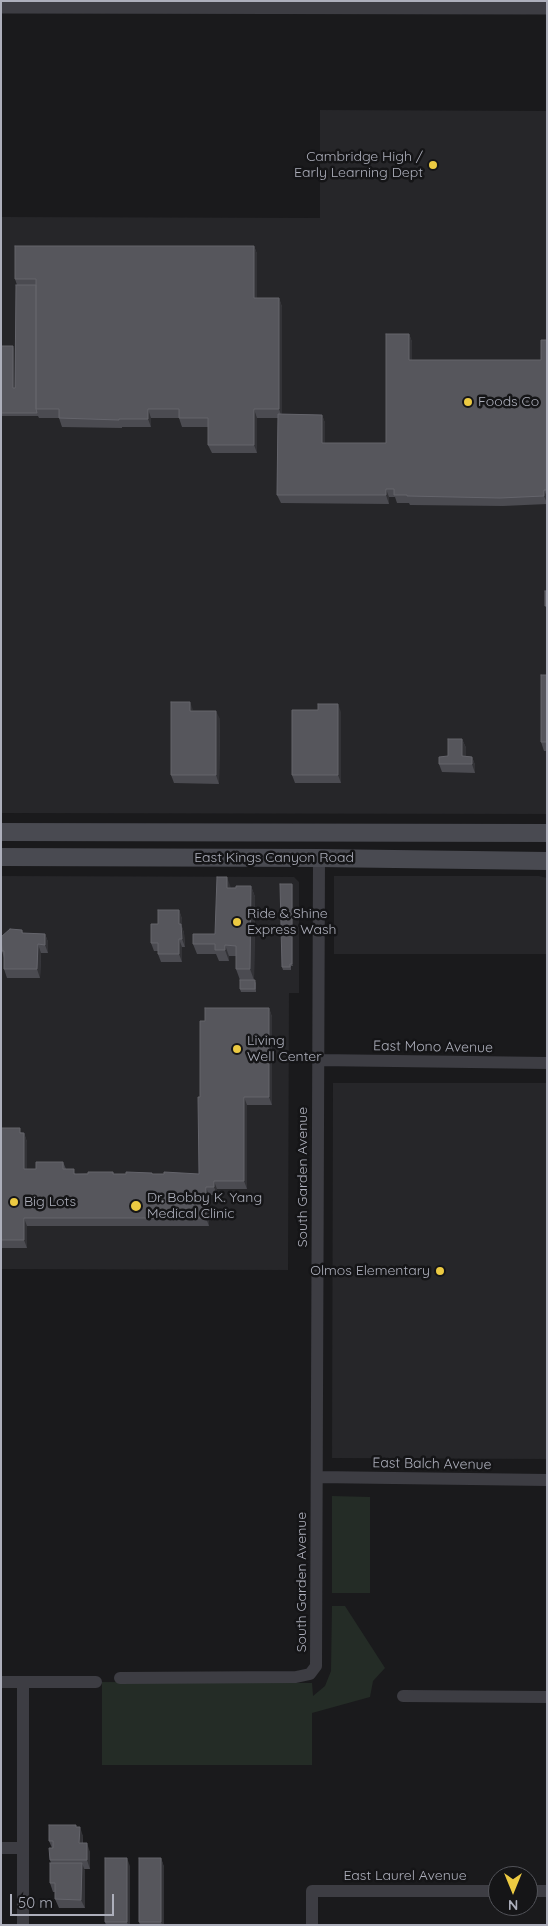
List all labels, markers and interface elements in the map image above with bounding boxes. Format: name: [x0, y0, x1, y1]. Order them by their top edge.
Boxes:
place label: Cambridge High / Early Learning Dept: [294, 149, 423, 182]
marker: Cambridge High / Early Learning Dept: [427, 159, 439, 171]
place label: Foods Co: [478, 394, 539, 410]
marker: Foods Co: [462, 396, 474, 408]
street label: East Kings Canyon Road: [194, 850, 354, 866]
place label: Ride & Shine Express Wash: [247, 906, 337, 939]
marker: Ride & Shine Express Wash: [231, 916, 243, 928]
place label: Living Well Center: [247, 1033, 322, 1066]
street label: East Mono Avenue: [373, 1038, 493, 1056]
marker: Living Well Center: [231, 1043, 243, 1055]
street label: South Garden Avenue: [295, 1107, 311, 1247]
place label: Dr. Bobby K. Yang Medical Clinic: [147, 1190, 262, 1222]
place label: Big Lots: [24, 1194, 76, 1210]
marker: Big Lots: [8, 1196, 20, 1208]
marker: Dr. Bobby K. Yang Medical Clinic: [129, 1199, 143, 1213]
place label: Olmos Elementary: [310, 1263, 430, 1279]
marker: Olmos Elementary: [434, 1265, 446, 1277]
street label: East Balch Avenue: [372, 1455, 492, 1473]
street label: South Garden Avenue: [294, 1512, 310, 1652]
north arrow: [488, 1866, 538, 1916]
street label: East Laurel Avenue: [343, 1868, 467, 1884]
scale bar: [12, 1884, 116, 1916]
text: 50 m: [18, 1893, 53, 1912]
text: N: [508, 1896, 518, 1914]

